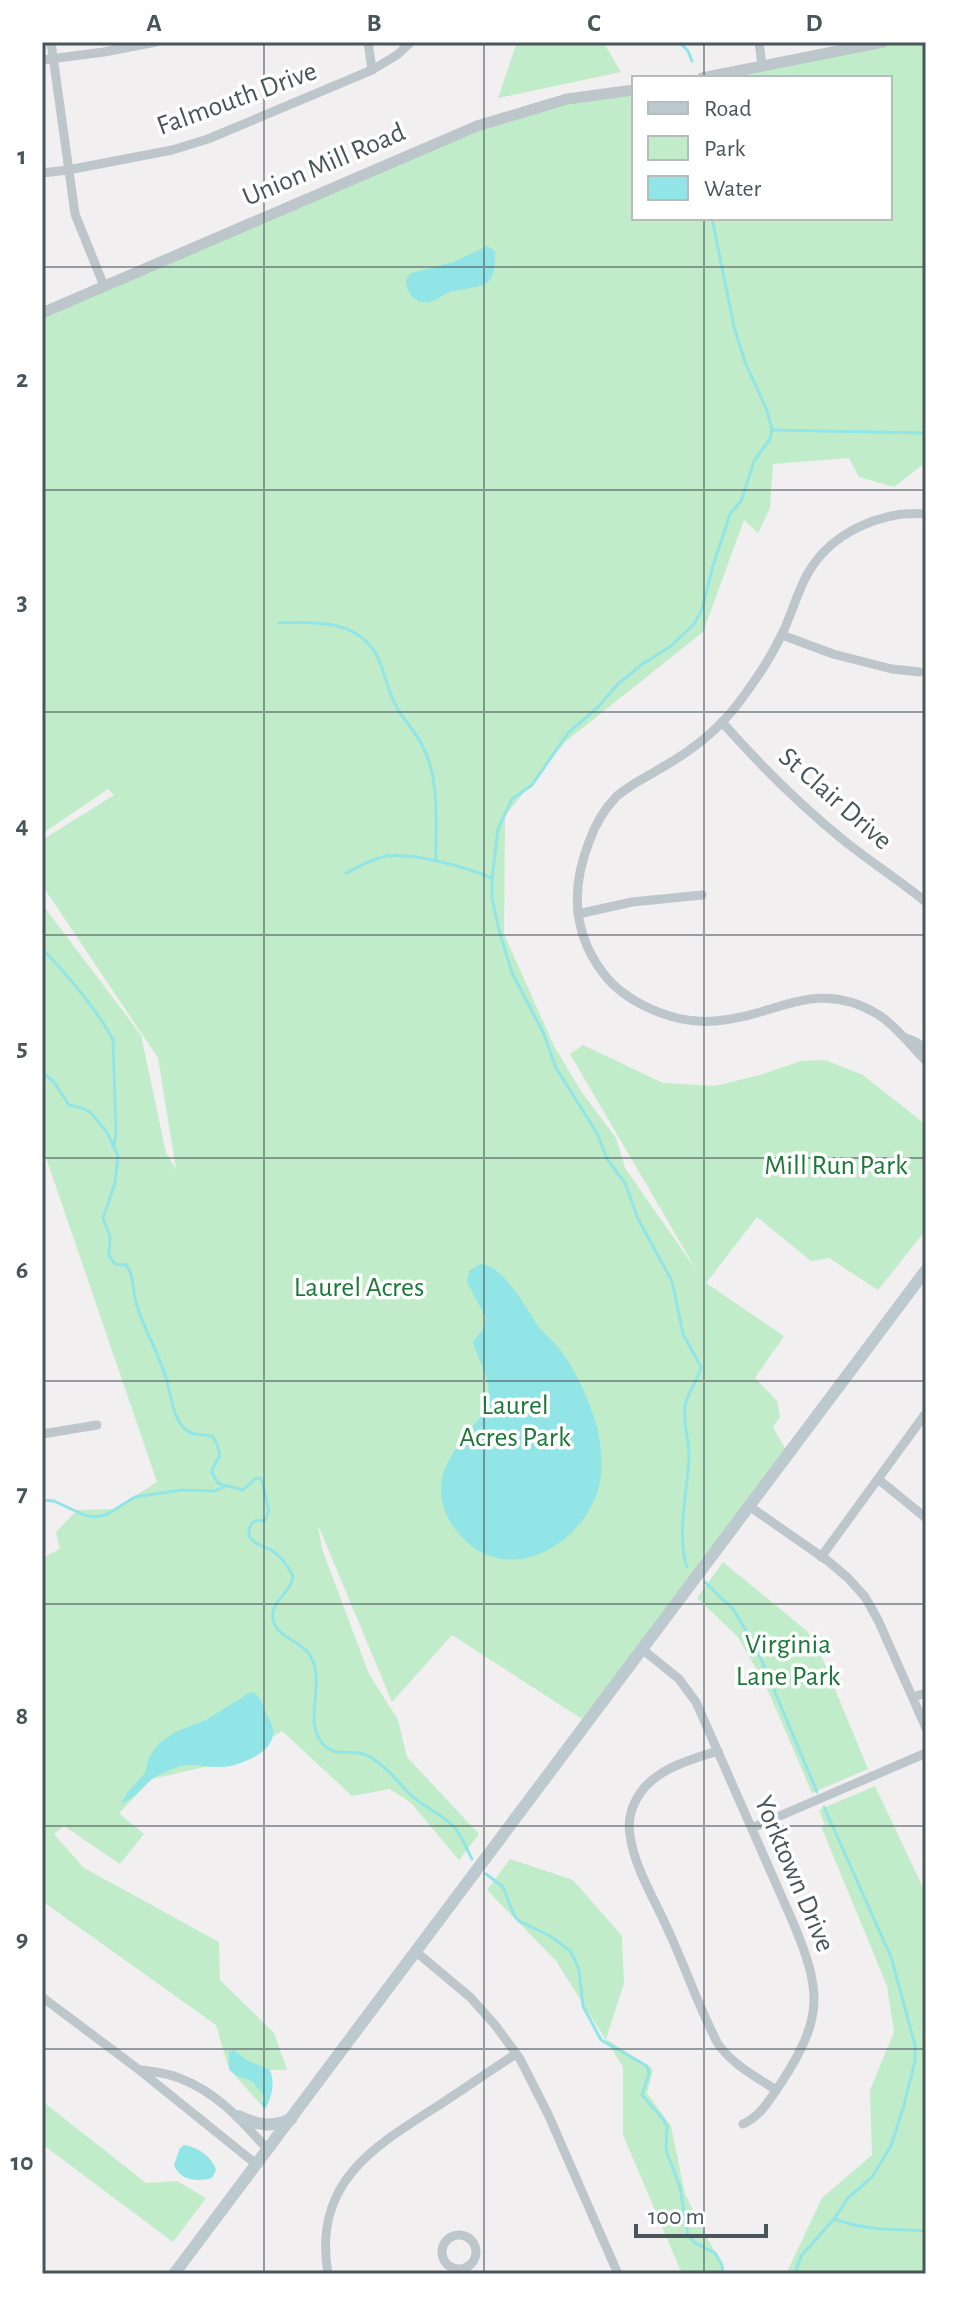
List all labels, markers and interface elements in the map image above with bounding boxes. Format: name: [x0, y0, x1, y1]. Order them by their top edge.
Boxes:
text: A: [146, 10, 162, 36]
text: B: [366, 10, 382, 36]
text: C: [587, 10, 601, 36]
text: D: [805, 10, 823, 36]
street label: Falmouth Drive: [153, 57, 321, 141]
legend: [632, 76, 892, 220]
text: Road: [704, 97, 752, 121]
street label: Union Mill Road: [239, 118, 409, 212]
text: Park: [704, 137, 745, 161]
text: 1: [17, 143, 27, 169]
text: Water: [704, 177, 762, 201]
text: 2: [16, 366, 28, 392]
text: 3: [16, 589, 28, 615]
street label: St Clair Drive: [773, 743, 897, 855]
text: 4: [15, 812, 29, 838]
text: 5: [16, 1035, 28, 1061]
park label: Mill Run Park: [764, 1152, 908, 1180]
text: 6: [16, 1257, 28, 1283]
park label: Laurel Acres: [294, 1274, 424, 1302]
park label: Laurel Acres Park: [459, 1392, 571, 1452]
text: 7: [16, 1480, 28, 1506]
park label: Virginia Lane Park: [736, 1631, 841, 1691]
text: 8: [16, 1703, 28, 1729]
street label: Yorktown Drive: [749, 1792, 839, 1956]
text: 9: [16, 1926, 28, 1952]
text: 10: [11, 2149, 33, 2175]
scale bar: [636, 2188, 766, 2238]
text: 100 m: [648, 2205, 705, 2229]

